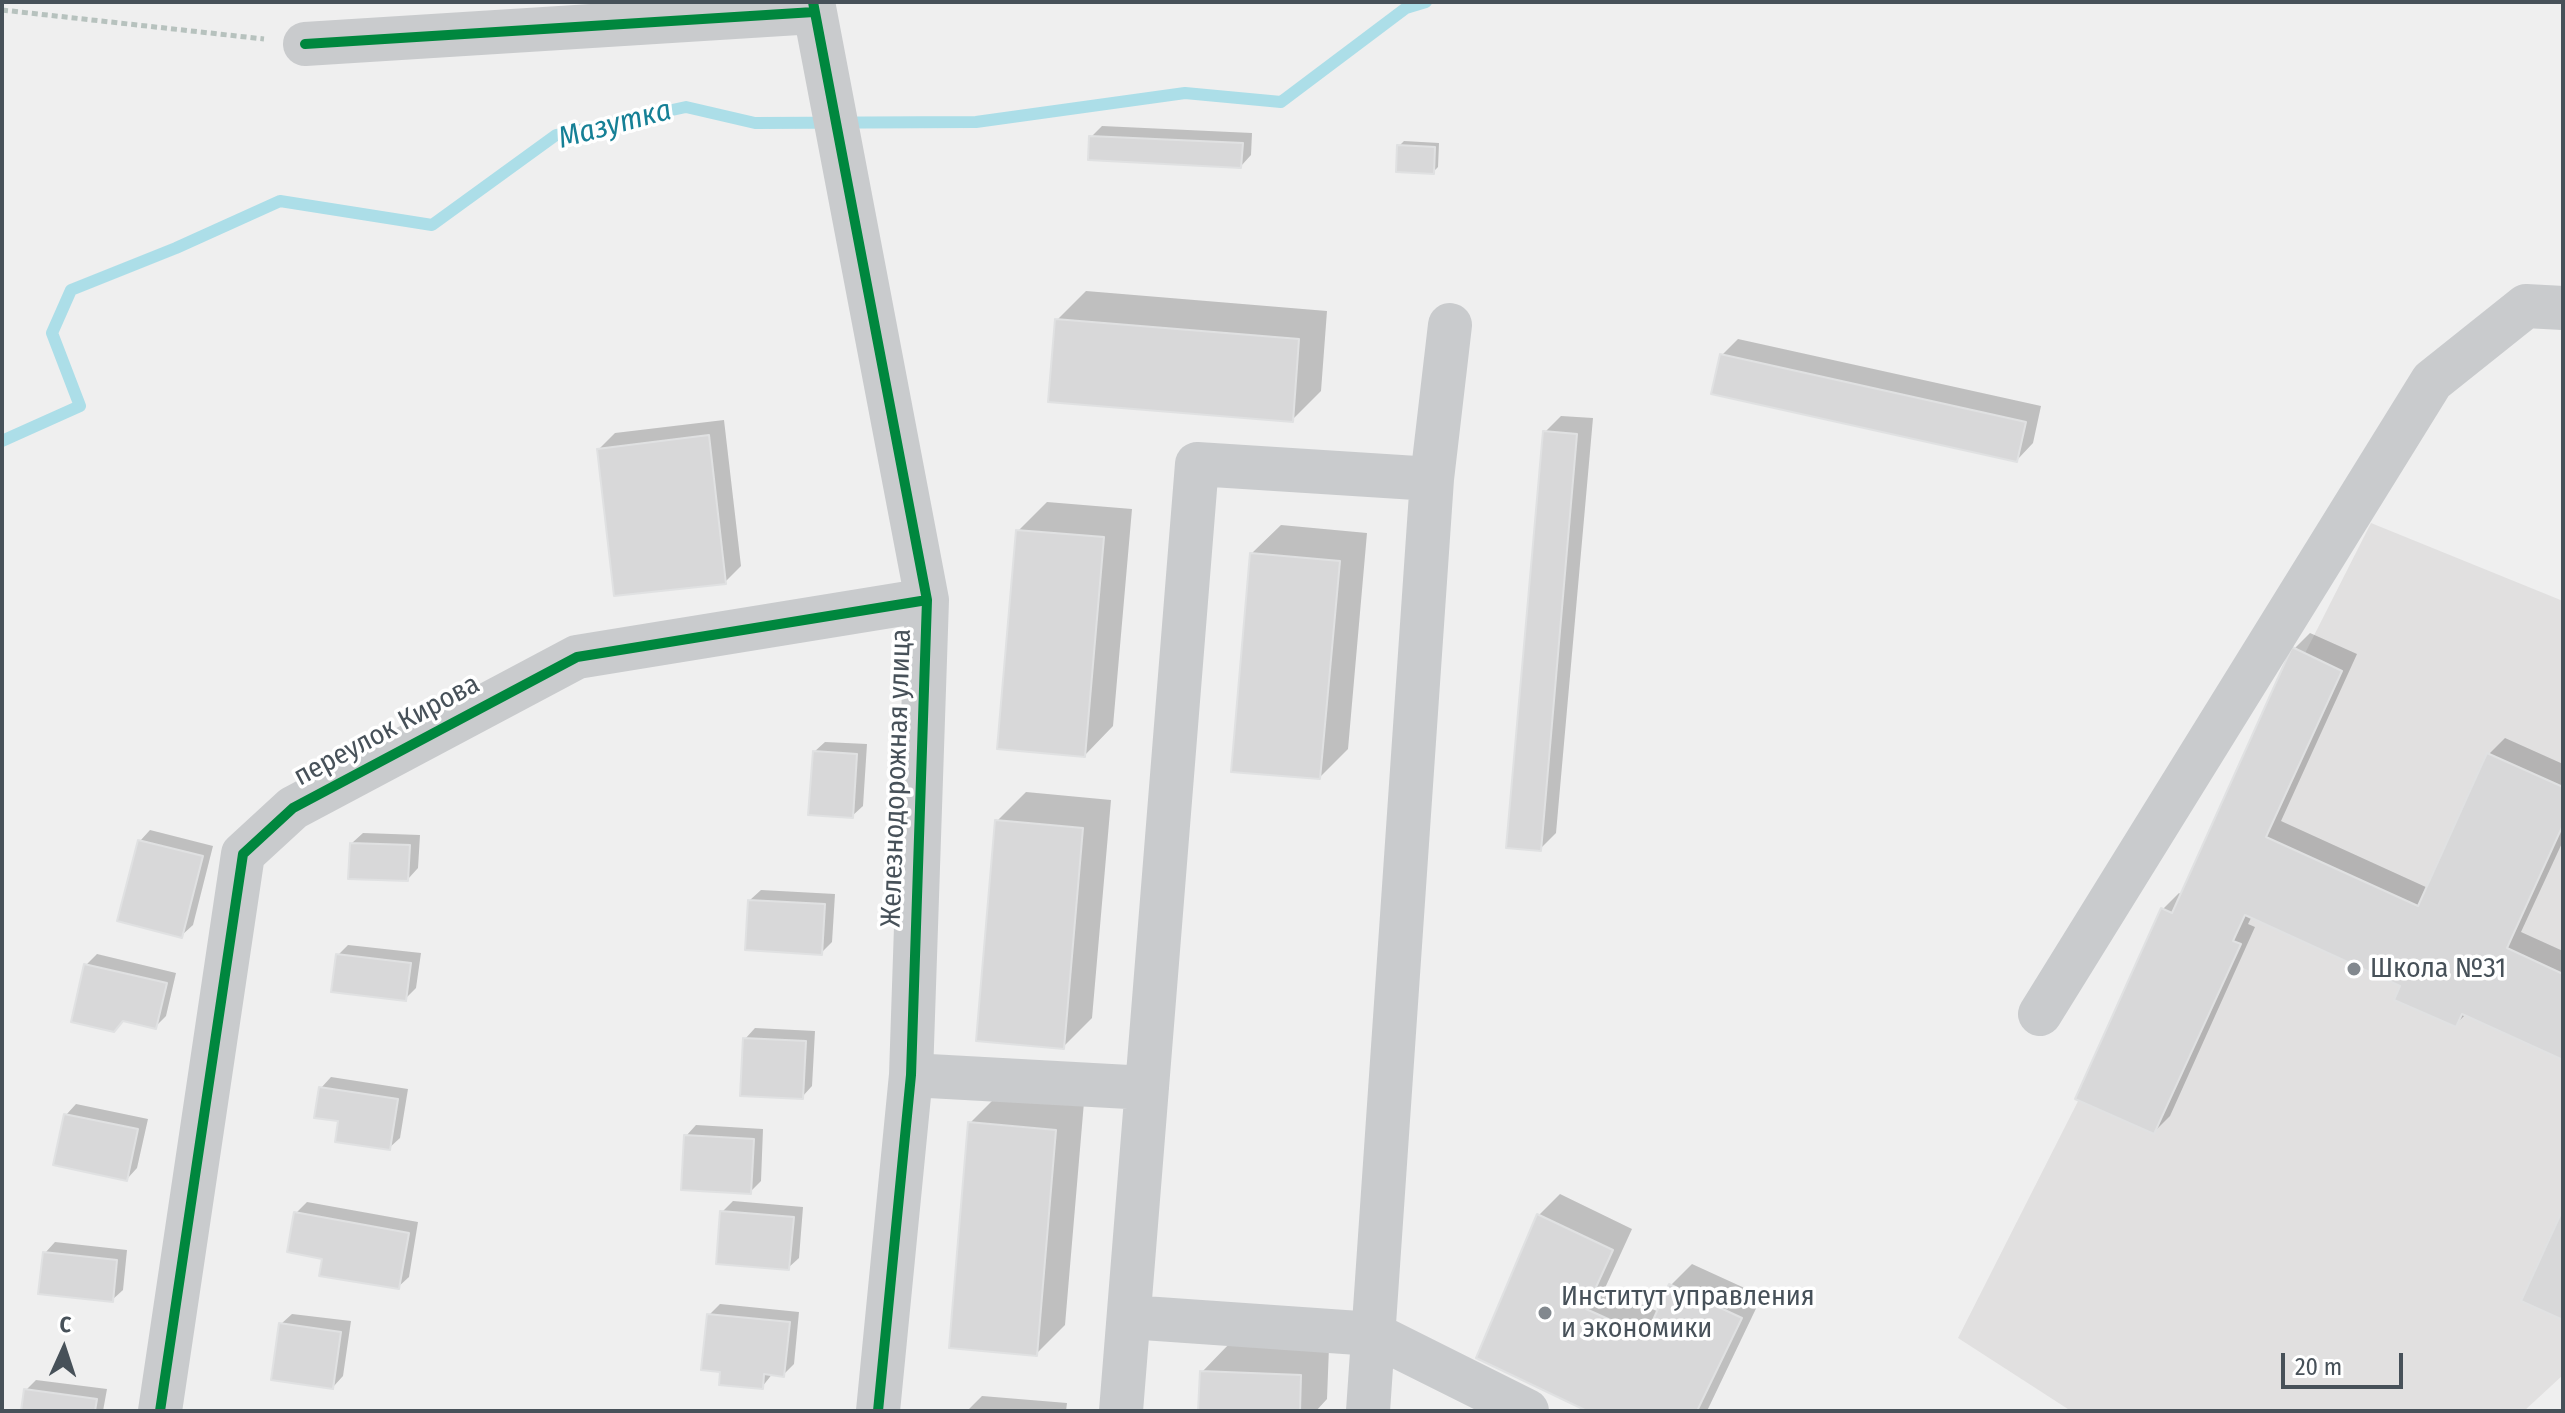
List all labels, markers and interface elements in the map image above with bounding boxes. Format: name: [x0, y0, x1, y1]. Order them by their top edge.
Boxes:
water label: Мазутка: [554, 93, 676, 157]
street label: Железнодорожная улица: [875, 628, 919, 928]
street label: переулок Кирова: [288, 668, 486, 794]
place label: Школа №31: [2370, 952, 2506, 986]
marker: Школа №31: [2345, 960, 2363, 978]
place label: Институт управления и экономики: [1561, 1280, 1815, 1346]
marker: Институт управления и экономики: [1536, 1304, 1554, 1322]
north arrow: [24, 1309, 104, 1389]
text: С: [59, 1311, 72, 1338]
scale bar: [2285, 1337, 2407, 1387]
text: 20 m: [2295, 1353, 2342, 1381]

